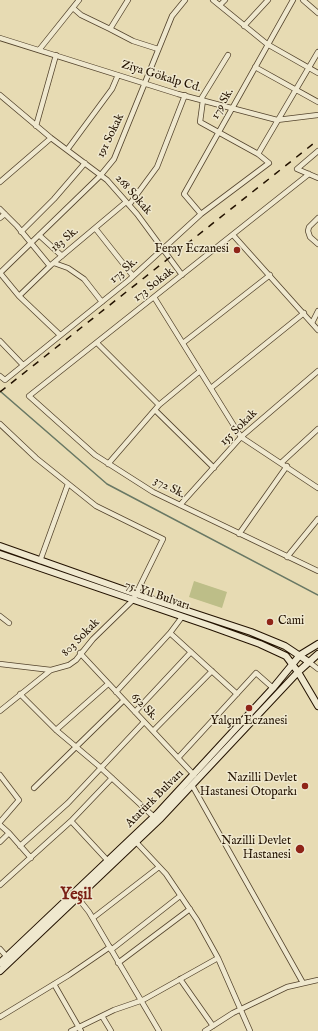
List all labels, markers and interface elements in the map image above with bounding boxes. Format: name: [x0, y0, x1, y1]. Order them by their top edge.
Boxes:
street label: Ziya Gökalp Cd.: [119, 58, 203, 96]
street label: 179 Sk.: [209, 86, 237, 122]
street label: 191 Sokak: [94, 112, 128, 160]
street label: 268 Sokak: [112, 172, 154, 218]
street label: 183 Sk.: [48, 224, 82, 256]
place label: Feray Eczanesi: [154, 243, 229, 257]
marker: Feray Eczanesi: [232, 245, 242, 255]
street label: 173 Sk.: [107, 255, 141, 287]
street label: 173 Sokak: [131, 265, 177, 305]
street label: 155 Sokak: [217, 407, 261, 449]
street label: 372 Sk.: [151, 474, 187, 502]
street label: 75. Yıl Bulvarı: [123, 578, 191, 614]
place label: Cami: [278, 615, 304, 629]
street label: 803 Sokak: [59, 616, 103, 660]
marker: Cami: [265, 617, 275, 627]
street label: 652 Sk.: [128, 690, 160, 724]
marker: Yalçın Eczanesi: [244, 703, 254, 713]
place label: Yalçın Eczanesi: [210, 715, 288, 729]
street label: Atatürk Bulvarı: [123, 767, 187, 831]
place label: Nazilli Devlet Hastanesi Otoparkı: [200, 772, 297, 800]
marker: Nazilli Devlet Hastanesi Otoparkı: [300, 781, 310, 791]
place label: Nazilli Devlet Hastanesi: [221, 835, 291, 863]
marker: Nazilli Devlet Hastanesi: [294, 843, 306, 855]
district label: Yeşil: [60, 886, 92, 906]

